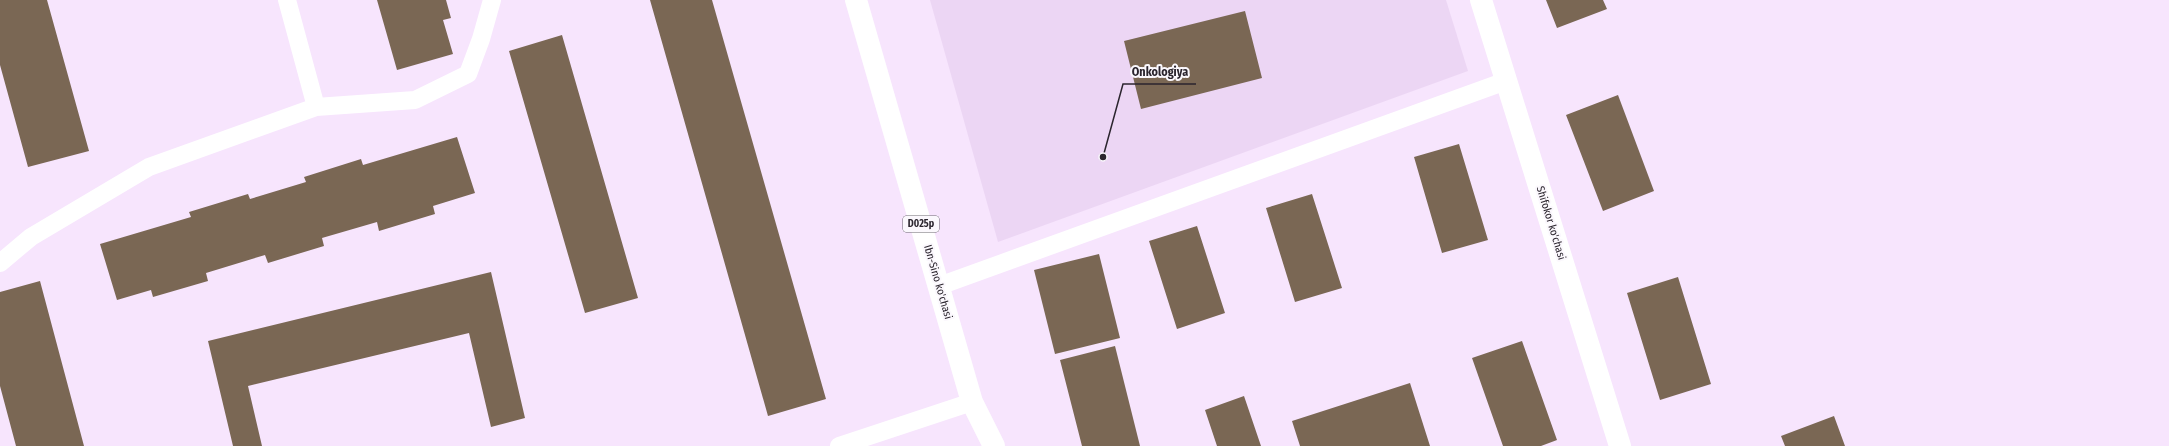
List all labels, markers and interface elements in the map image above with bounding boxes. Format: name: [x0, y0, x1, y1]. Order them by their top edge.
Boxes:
callout: Onkologiya: [1123, 60, 1196, 84]
text: Onkologiya: [1132, 65, 1188, 79]
street label: Shifokor ko'chasi: [1534, 185, 1568, 262]
road number: D025p: [903, 216, 939, 232]
street label: Ibn-Sino ko'chasi: [921, 243, 955, 321]

